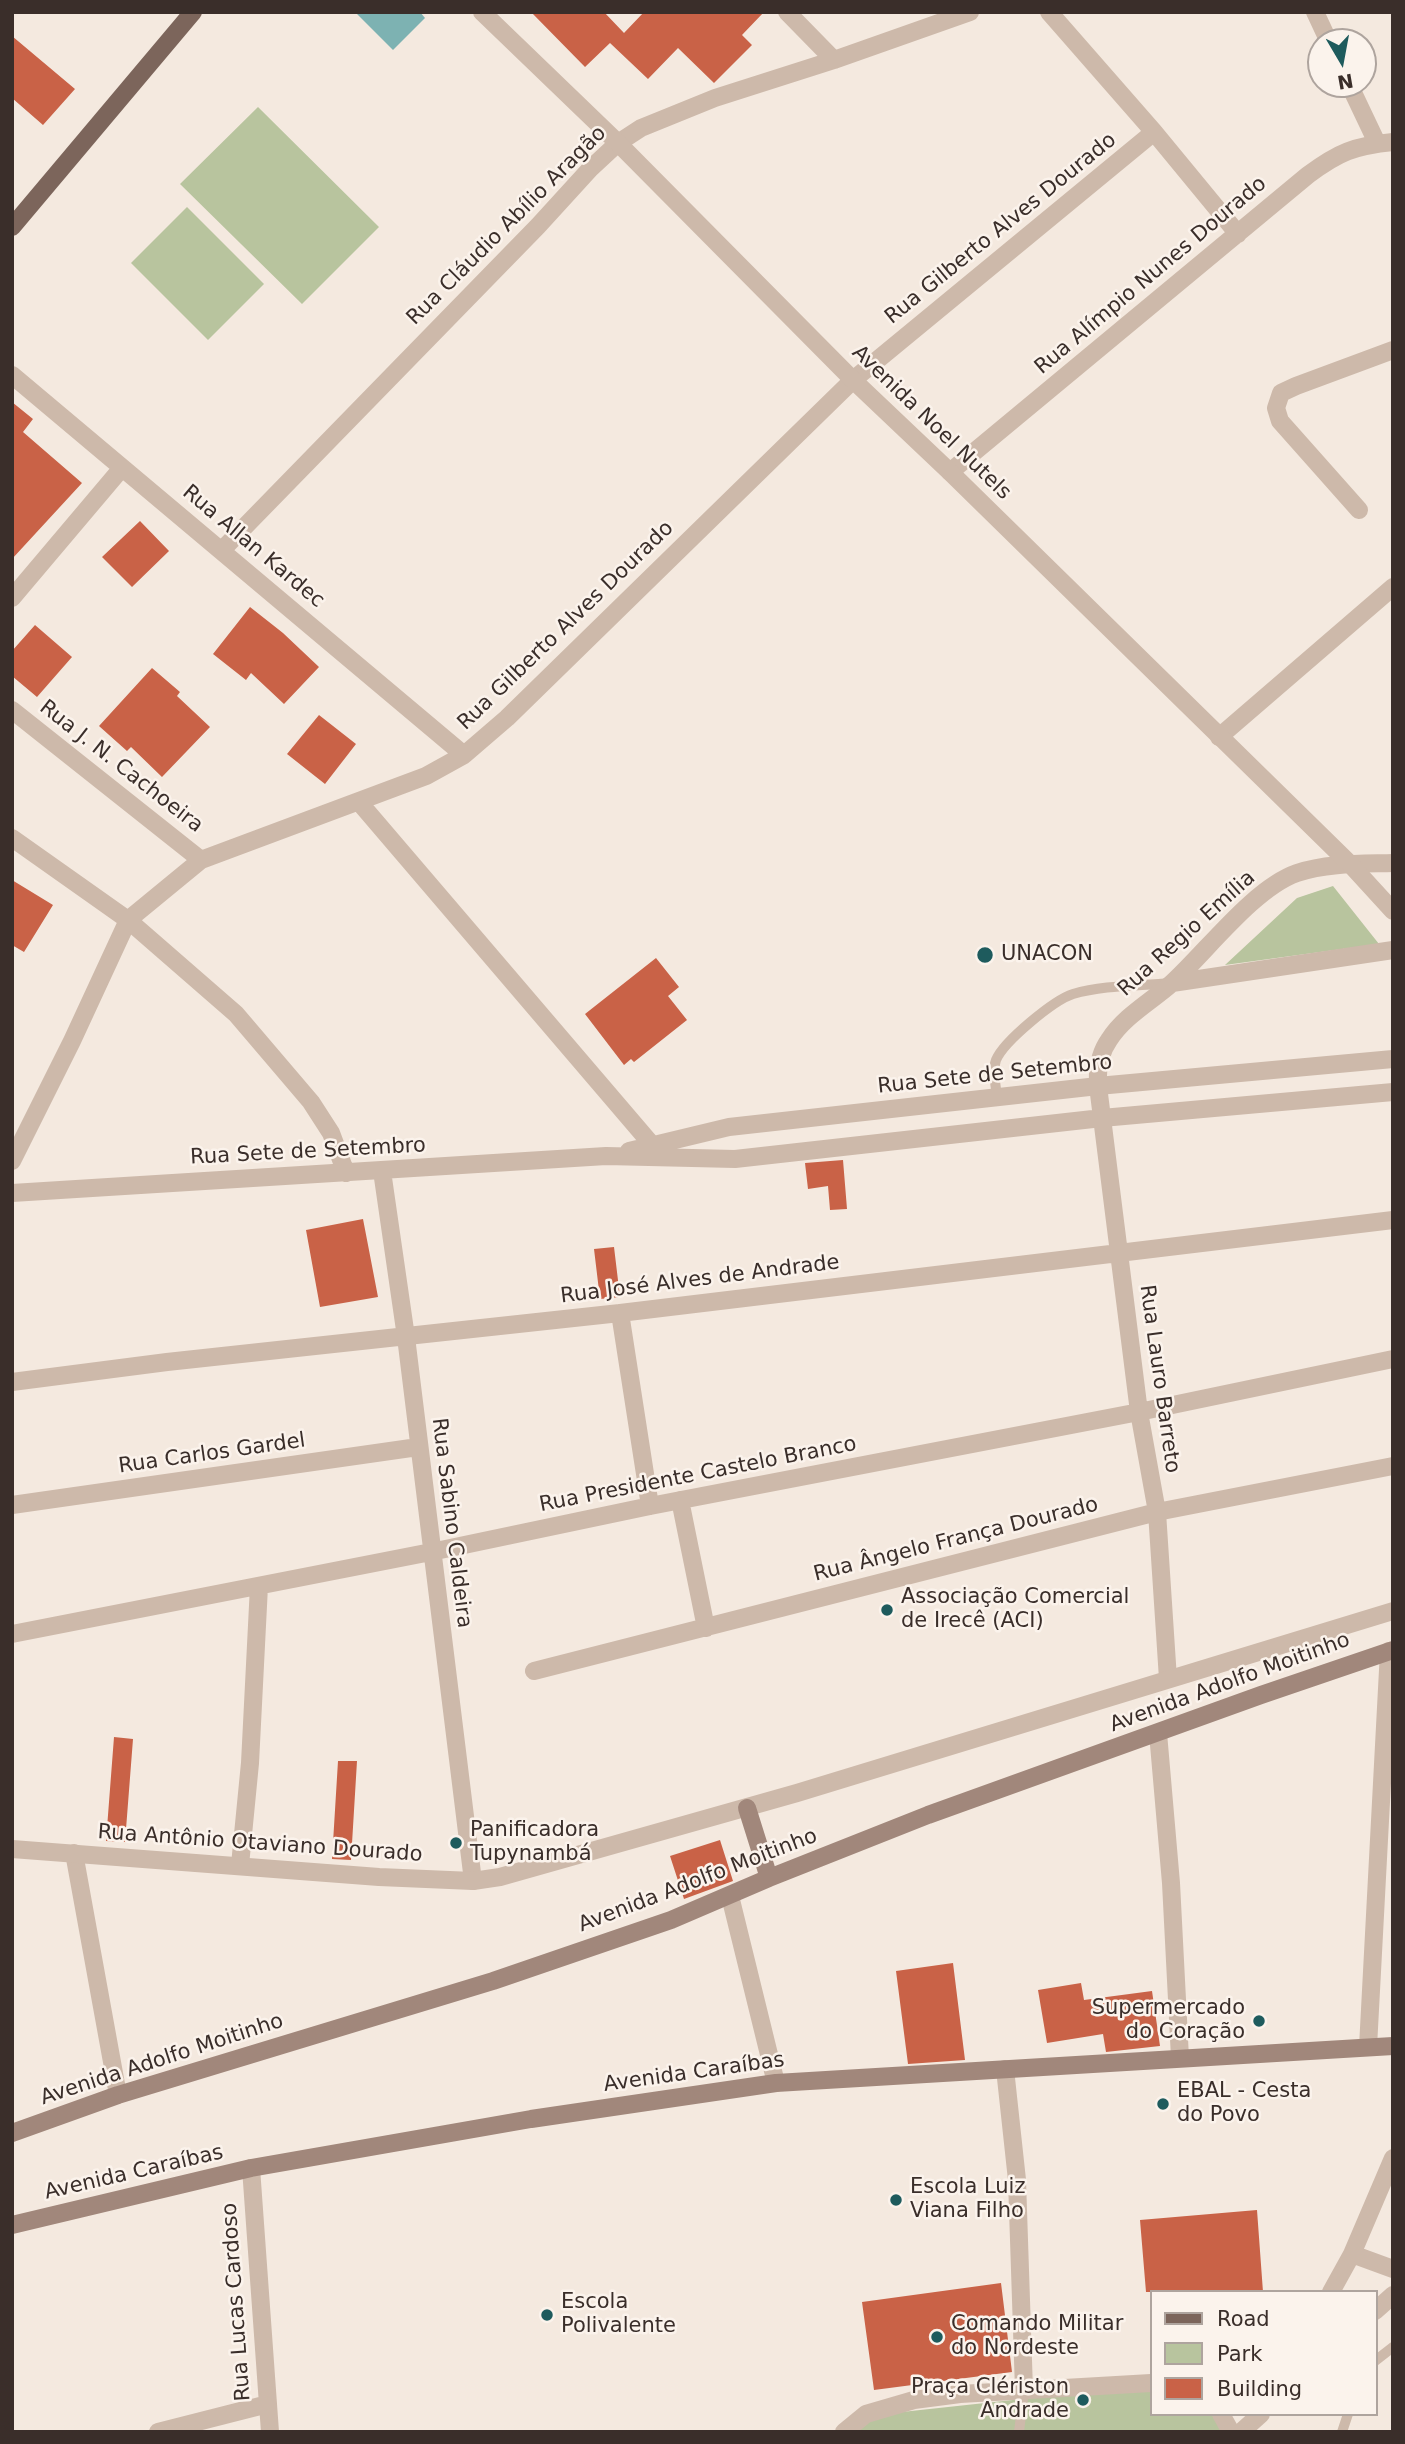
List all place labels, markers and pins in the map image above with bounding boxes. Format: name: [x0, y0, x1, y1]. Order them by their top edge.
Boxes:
place label: UNACON: [1001, 942, 1093, 968]
marker: UNACON: [975, 945, 995, 965]
place label: Associação Comercial de Irecê (ACI): [901, 1585, 1129, 1635]
marker: Associação Comercial de Irecê (ACI): [879, 1602, 895, 1618]
place label: Panificadora Tupynambá: [470, 1818, 599, 1868]
marker: Panificadora Tupynambá: [448, 1835, 464, 1851]
place label: Supermercado do Coração: [1092, 1996, 1245, 2046]
marker: Supermercado do Coração: [1251, 2013, 1267, 2029]
place label: EBAL - Cesta do Povo: [1177, 2079, 1311, 2129]
marker: EBAL - Cesta do Povo: [1155, 2096, 1171, 2112]
place label: Escola Luiz Viana Filho: [910, 2175, 1025, 2225]
marker: Escola Luiz Viana Filho: [888, 2192, 904, 2208]
place label: Escola Polivalente: [561, 2290, 676, 2340]
marker: Escola Polivalente: [539, 2307, 555, 2323]
place label: Comando Militar do Nordeste: [951, 2312, 1123, 2362]
marker: Comando Militar do Nordeste: [929, 2329, 945, 2345]
place label: Praça Clériston Andrade: [911, 2375, 1069, 2425]
marker: Praça Clériston Andrade: [1075, 2392, 1091, 2408]

